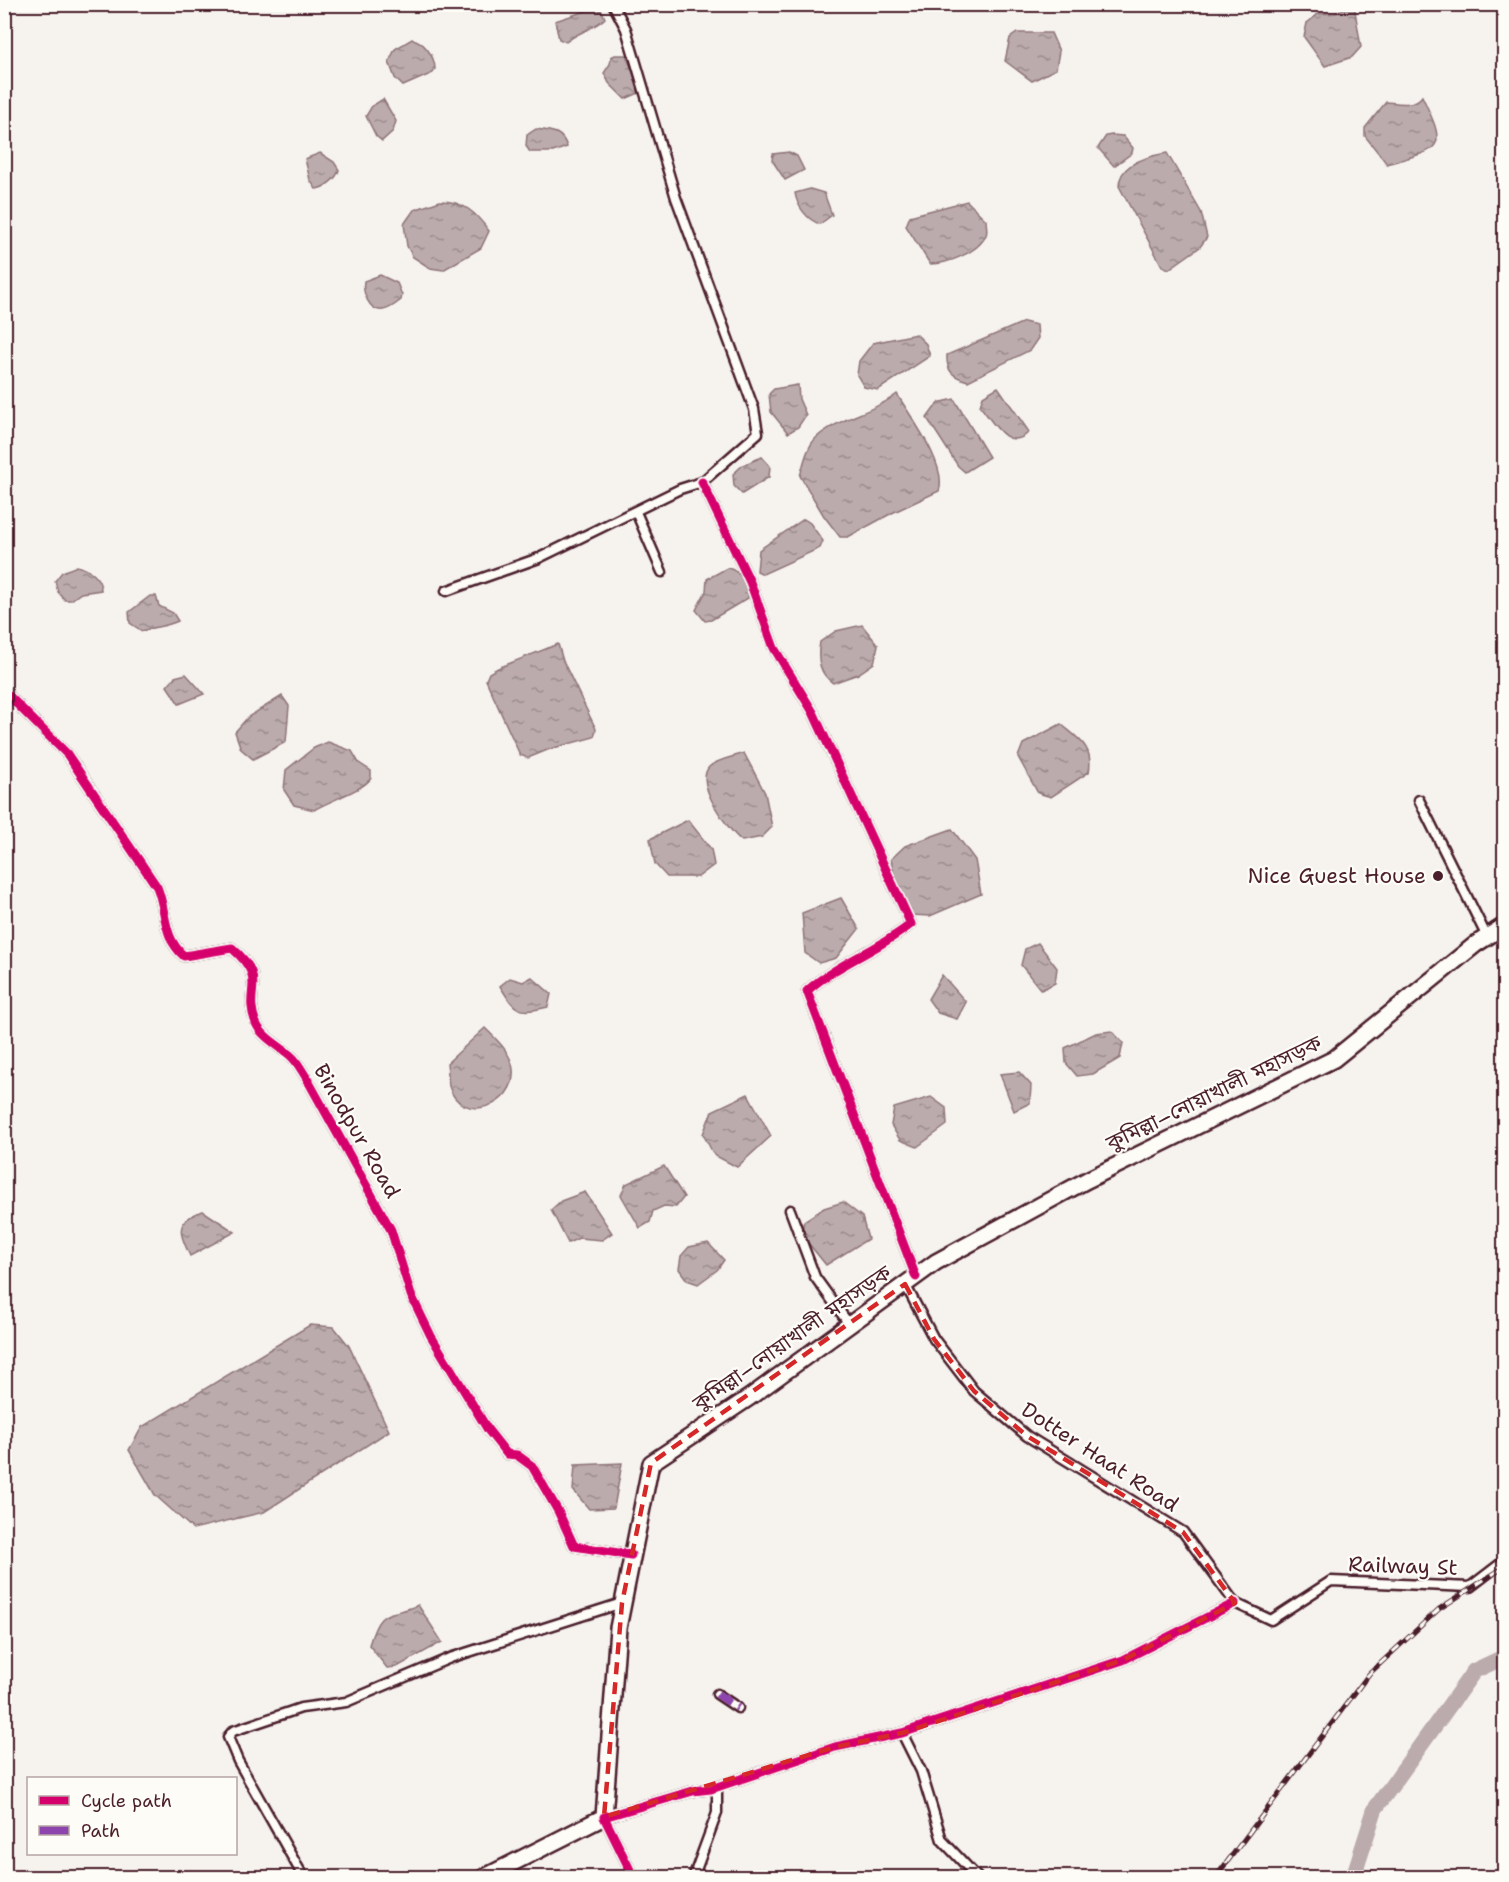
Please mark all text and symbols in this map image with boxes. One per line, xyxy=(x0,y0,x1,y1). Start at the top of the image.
place label: Nice Guest House xyxy=(1248,862,1426,890)
marker: Nice Guest House xyxy=(1431,869,1445,883)
street label: কুমিল্লা–নোয়াখালী মহাসড়ক xyxy=(1101,1028,1327,1158)
street label: Binodpur Road xyxy=(307,1059,407,1203)
street label: কুমিল্লা–নোয়াখালী মহাসড়ক xyxy=(686,1258,898,1418)
street label: Dotter Haat Road xyxy=(1016,1396,1184,1518)
street label: Railway St xyxy=(1348,1550,1458,1582)
legend xyxy=(27,1777,237,1855)
text: Cycle path xyxy=(81,1789,172,1813)
text: Path xyxy=(81,1819,120,1843)

